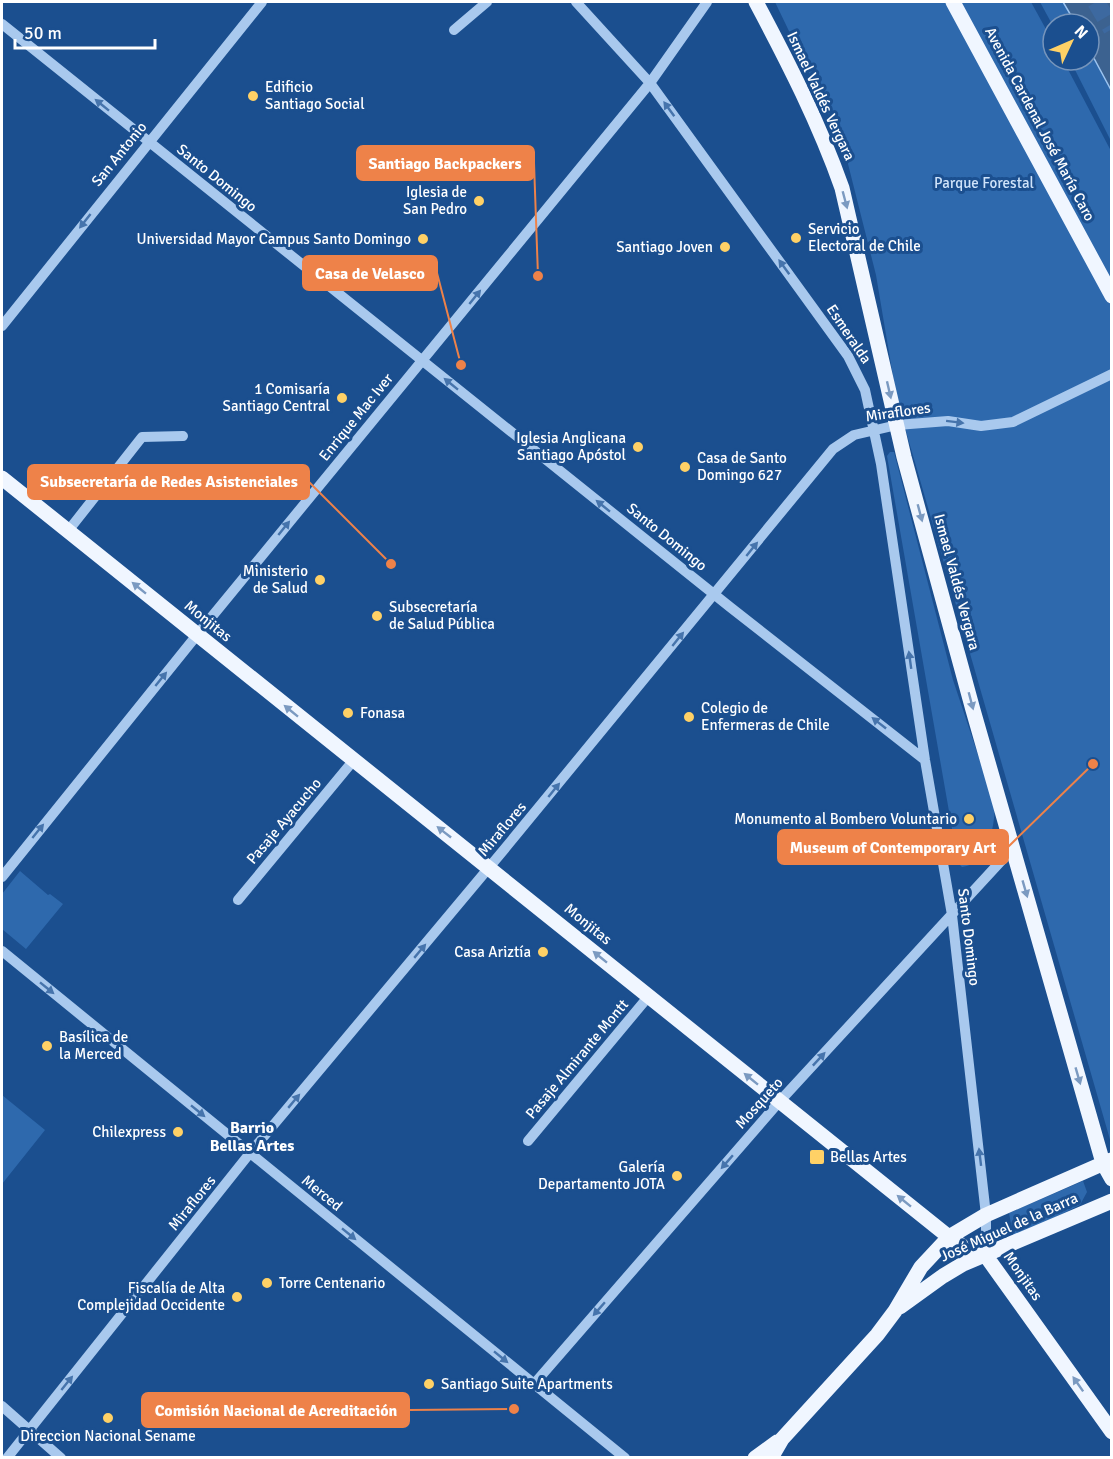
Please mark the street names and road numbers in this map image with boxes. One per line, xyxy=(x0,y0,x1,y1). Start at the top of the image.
street label: Avenida Cardenal José María Caro xyxy=(981,24,1099,224)
street label: Ismael Valdés Vergara xyxy=(783,29,859,163)
street label: San Antonio xyxy=(88,118,151,190)
street label: Santo Domingo xyxy=(173,140,261,216)
street label: Esmeralda xyxy=(823,301,875,367)
street label: Enrique Mac Iver xyxy=(315,369,397,464)
street label: Miraflores xyxy=(864,398,932,425)
street label: Santo Domingo xyxy=(623,499,711,575)
street label: Ismael Valdés Vergara xyxy=(930,512,984,652)
street label: Monjitas xyxy=(181,596,236,646)
street label: Pasaje Ayacucho xyxy=(243,774,325,868)
street label: Miraflores xyxy=(474,798,530,860)
street label: Santo Domingo xyxy=(954,887,984,987)
street label: Monjitas xyxy=(561,899,616,949)
street label: Pasaje Almirante Montt xyxy=(522,996,632,1122)
street label: Mosqueto xyxy=(731,1073,787,1132)
street label: Merced xyxy=(298,1171,346,1215)
street label: Miraflores xyxy=(164,1172,220,1234)
street label: José Miguel de la Barra xyxy=(937,1189,1081,1265)
street label: Monjitas xyxy=(1000,1248,1047,1304)

